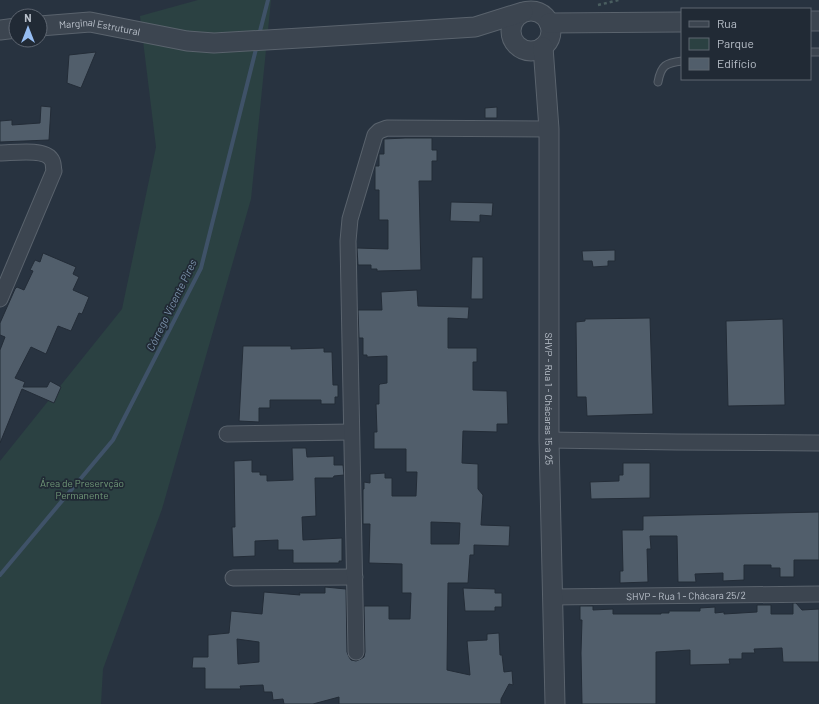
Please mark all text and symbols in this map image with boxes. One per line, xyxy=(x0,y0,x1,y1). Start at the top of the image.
north arrow xyxy=(8,8,48,48)
legend xyxy=(681,8,811,80)
text: N xyxy=(24,11,32,24)
street label: Marginal Estrutural xyxy=(58,16,141,38)
text: Rua xyxy=(717,16,737,30)
text: Parque xyxy=(717,36,754,50)
text: Edifício xyxy=(717,56,757,70)
water label: Córrego Vicente Pires xyxy=(143,257,199,353)
street label: SHVP - Rua 1 - Chácaras 15 a 25 xyxy=(543,332,556,465)
park label: Área de Preservção Permanente xyxy=(40,477,124,501)
street label: SHVP - Rua 1 - Chácara 25/2 xyxy=(626,589,746,602)

